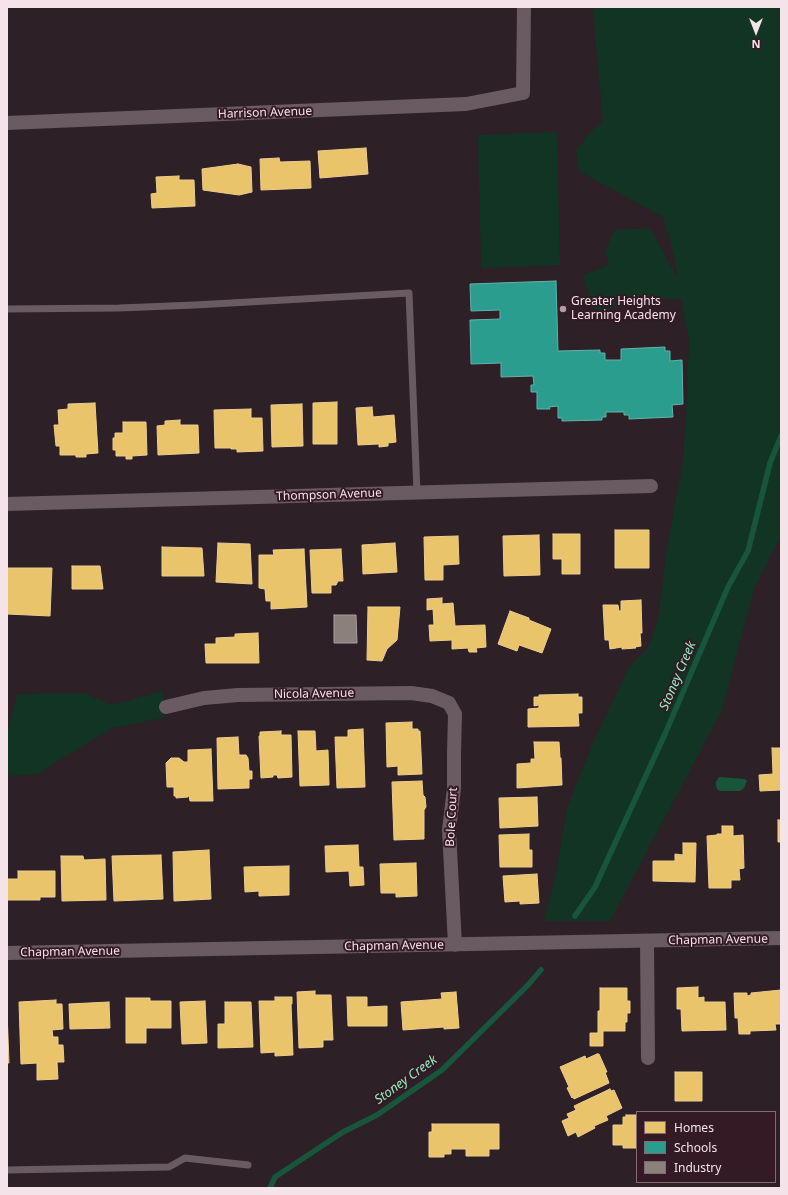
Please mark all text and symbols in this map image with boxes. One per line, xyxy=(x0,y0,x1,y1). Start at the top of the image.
north arrow xyxy=(736,12,776,52)
text: N xyxy=(752,37,760,52)
street label: Harrison Avenue xyxy=(218,104,312,122)
place label: Greater Heights Learning Academy xyxy=(571,295,676,323)
marker: Greater Heights Learning Academy xyxy=(558,304,568,314)
street label: Thompson Avenue xyxy=(276,486,382,504)
water label: Stoney Creek xyxy=(656,639,700,713)
street label: Nicola Avenue xyxy=(274,686,354,702)
street label: Bole Court xyxy=(443,787,461,847)
street label: Chapman Avenue xyxy=(668,932,768,948)
street label: Chapman Avenue xyxy=(344,938,444,954)
street label: Chapman Avenue xyxy=(20,944,120,960)
water label: Stoney Creek xyxy=(372,1052,440,1108)
legend xyxy=(636,1111,776,1183)
text: Homes xyxy=(674,1119,714,1136)
text: Schools xyxy=(674,1139,717,1156)
text: Industry xyxy=(674,1159,721,1176)

